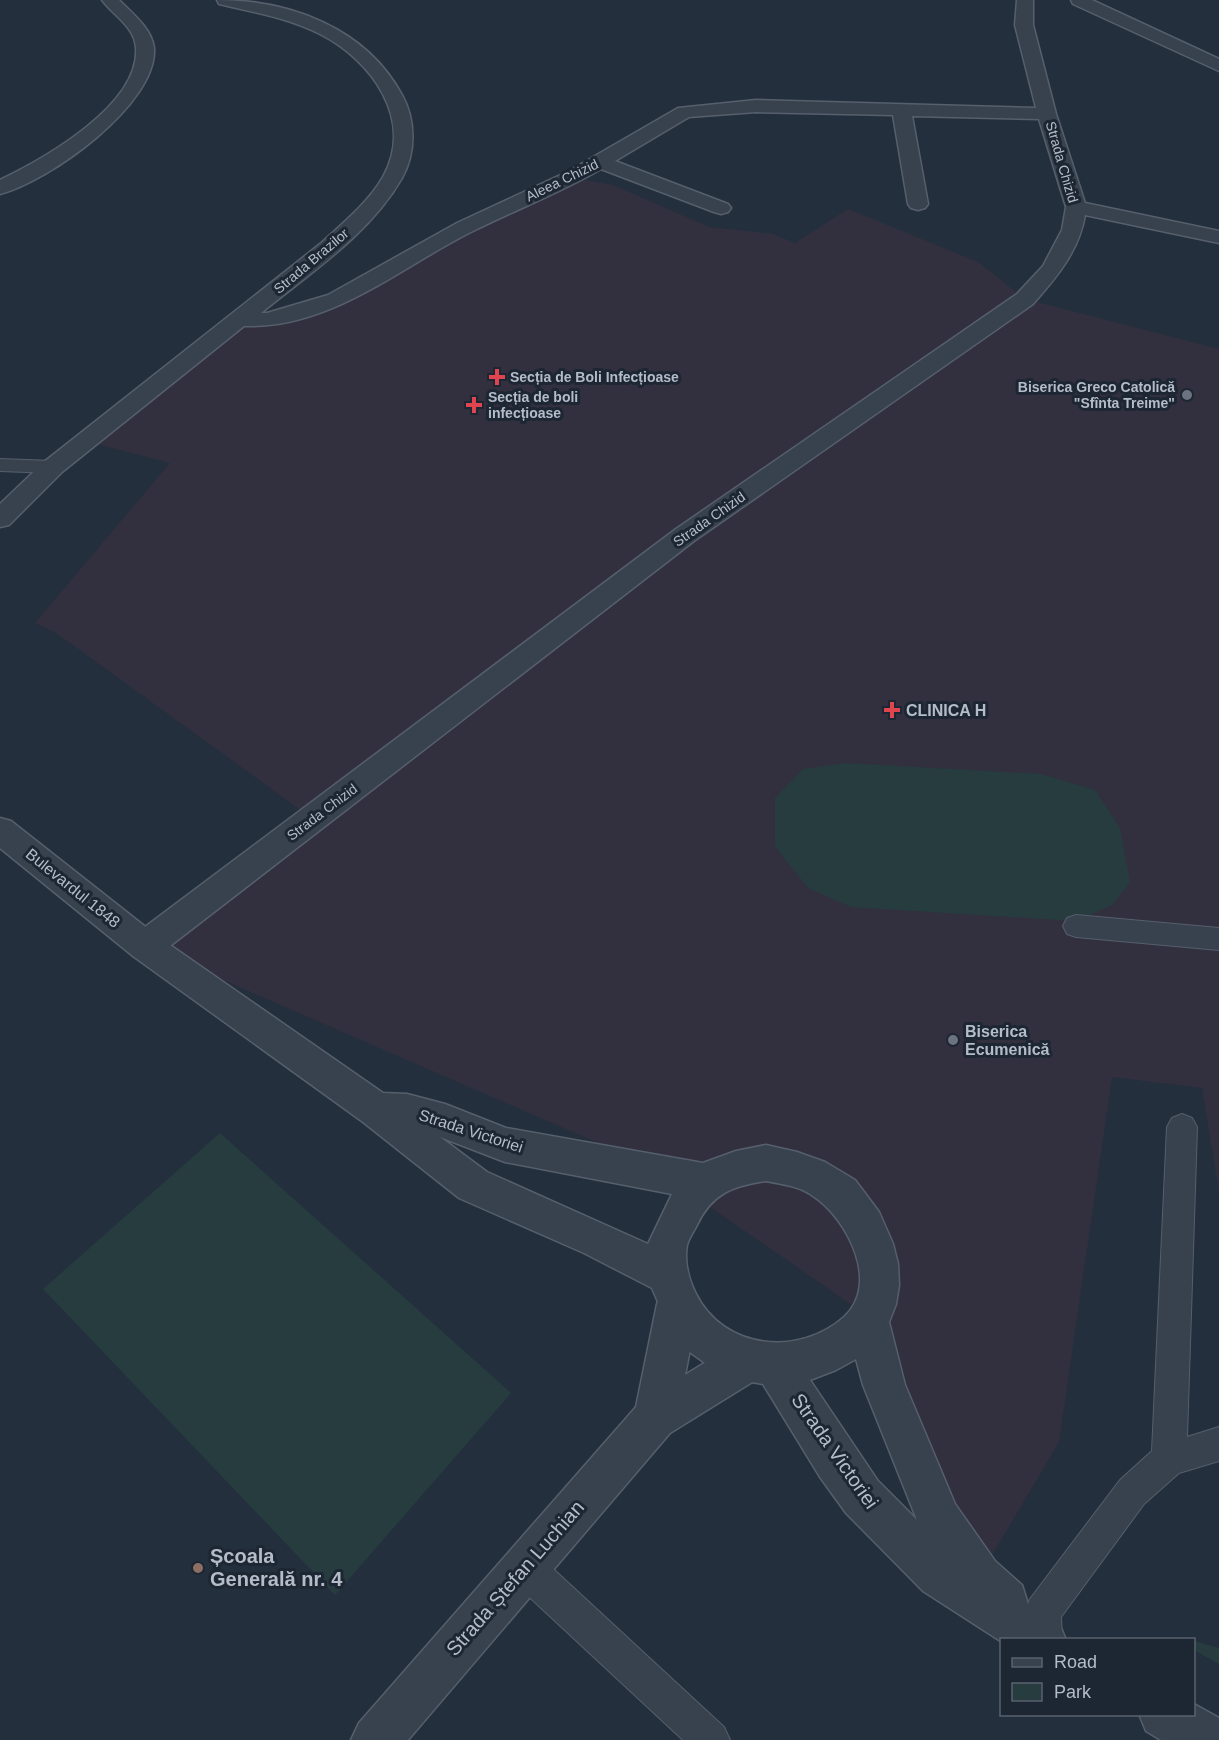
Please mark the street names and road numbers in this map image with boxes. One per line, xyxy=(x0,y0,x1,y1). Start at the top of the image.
street label: Strada Chizid xyxy=(1043,119,1081,205)
street label: Aleea Chizid xyxy=(523,156,601,204)
street label: Strada Brazilor xyxy=(270,225,352,297)
street label: Strada Chizid xyxy=(670,488,748,550)
street label: Strada Chizid xyxy=(284,780,360,844)
street label: Bulevardul 1848 xyxy=(23,845,123,931)
street label: Strada Victoriei xyxy=(417,1106,525,1156)
street label: Strada Victoriei xyxy=(787,1389,883,1513)
street label: Strada Ștefan Luchian xyxy=(442,1496,588,1660)

